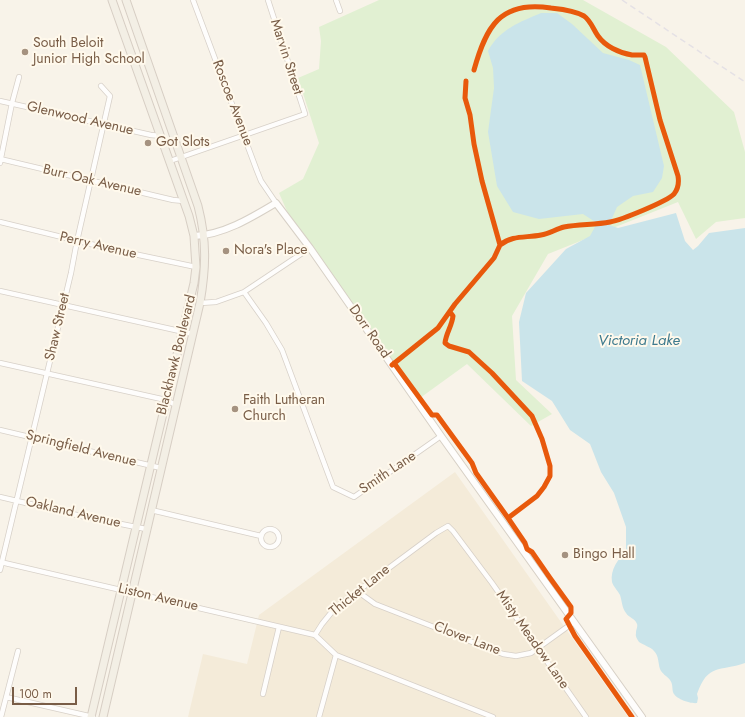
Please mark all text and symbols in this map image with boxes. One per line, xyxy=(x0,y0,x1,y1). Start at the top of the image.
street label: Marvin Street xyxy=(266,17,306,97)
place label: South Beloit Junior High School xyxy=(33,36,145,68)
marker: South Beloit Junior High School xyxy=(20,47,30,57)
street label: Roscoe Avenue xyxy=(208,58,256,148)
street label: Glenwood Avenue xyxy=(25,99,135,139)
place label: Got Slots xyxy=(156,135,210,151)
marker: Got Slots xyxy=(143,138,153,148)
street label: Burr Oak Avenue xyxy=(41,161,143,201)
street label: Perry Avenue xyxy=(58,229,138,263)
place label: Nora's Place xyxy=(234,243,308,259)
marker: Nora's Place xyxy=(221,246,231,256)
street label: Shaw Street xyxy=(42,292,74,362)
street label: Blackhawk Boulevard xyxy=(154,293,200,417)
street label: Dorr Road xyxy=(345,302,393,362)
water label: Victoria Lake xyxy=(598,332,680,350)
place label: Faith Lutheran Church xyxy=(243,393,325,426)
marker: Faith Lutheran Church xyxy=(230,404,240,414)
street label: Springfield Avenue xyxy=(24,427,138,471)
street label: Smith Lane xyxy=(356,448,420,498)
street label: Oakland Avenue xyxy=(24,494,122,532)
place label: Bingo Hall xyxy=(573,547,635,563)
marker: Bingo Hall xyxy=(560,550,570,560)
street label: Thicket Lane xyxy=(327,562,393,620)
street label: Liston Avenue xyxy=(116,581,200,615)
street label: Misty Meadow Lane xyxy=(492,588,572,692)
street label: Clover Lane xyxy=(431,619,503,659)
scale bar xyxy=(14,679,79,705)
text: 100 m xyxy=(19,685,52,703)

